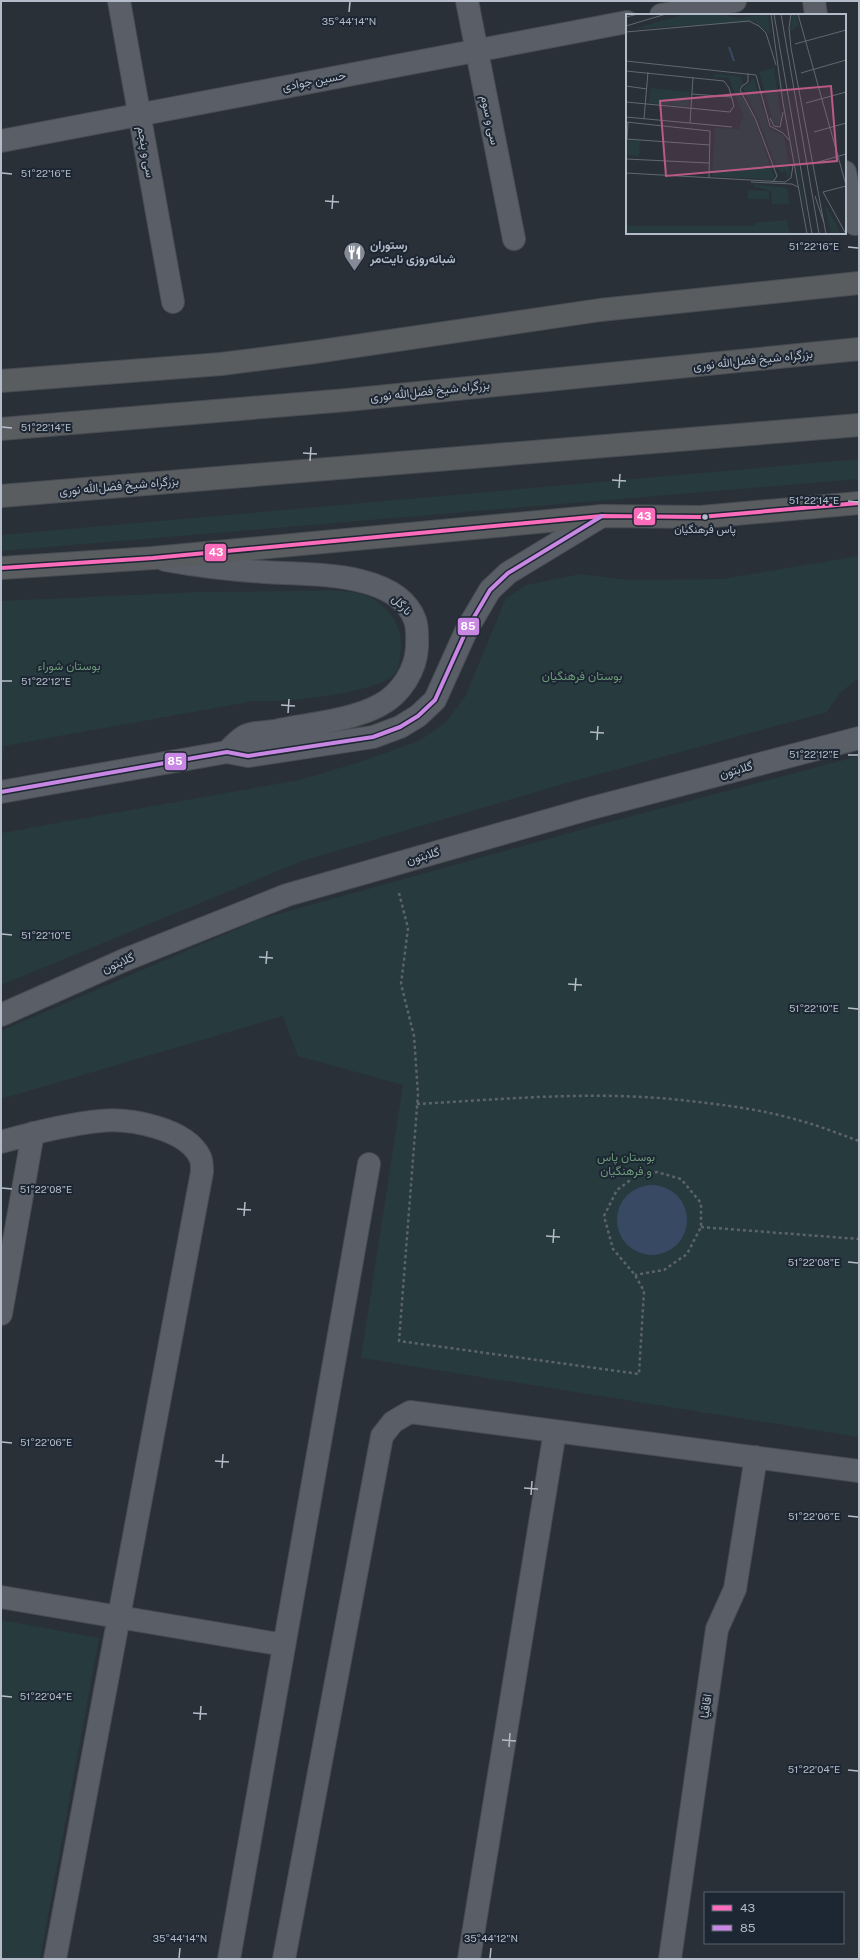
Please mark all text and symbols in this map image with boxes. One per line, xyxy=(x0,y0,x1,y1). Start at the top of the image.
inset map xyxy=(626,14,846,234)
text: 35°44'14"N xyxy=(322,15,376,27)
street label: حسین جوادی xyxy=(281,68,347,95)
street label: سی و سوم xyxy=(477,94,502,146)
street label: سی و پنجم xyxy=(134,125,157,179)
text: 51°22'16"E xyxy=(21,167,71,179)
place label: رستوران شبانه‌روزی نایت‌مر xyxy=(369,238,456,267)
restaurant icon: رستوران شبانه‌روزی نایت‌مر xyxy=(341,239,367,272)
text: 51°22'16"E xyxy=(789,240,839,252)
street label: بزرگراه شیخ فضل‌الله نوری xyxy=(692,347,814,375)
street label: بزرگراه شیخ فضل‌الله نوری xyxy=(369,378,491,406)
text: 51°22'14"E xyxy=(21,421,71,433)
street label: بزرگراه شیخ فضل‌الله نوری xyxy=(58,474,180,500)
text: 51°22'14"E xyxy=(789,494,839,506)
line badge: 43 xyxy=(633,507,656,526)
text: 43 xyxy=(637,510,651,522)
marker: پاس فرهنگیان xyxy=(700,512,710,522)
place label: پاس فرهنگیان xyxy=(674,523,736,537)
line badge: 43 xyxy=(204,543,227,562)
text: 43 xyxy=(209,546,223,558)
street label: نارگل xyxy=(388,592,415,619)
line badge: 85 xyxy=(457,617,480,636)
text: 85 xyxy=(461,620,475,632)
park label: بوستان شوراء xyxy=(38,659,100,674)
park label: بوستان فرهنگیان xyxy=(542,669,622,684)
text: 51°22'12"E xyxy=(21,675,71,687)
text: 51°22'12"E xyxy=(789,748,839,760)
line badge: 85 xyxy=(164,752,187,771)
text: 85 xyxy=(168,755,182,767)
street label: گلابتون xyxy=(718,759,754,782)
street label: گلابتون xyxy=(405,845,441,868)
text: 51°22'10"E xyxy=(21,929,71,941)
street label: گلابتون xyxy=(100,950,137,977)
text: 51°22'10"E xyxy=(789,1002,839,1014)
park label: بوستان پاس و فرهنگیان xyxy=(597,1150,655,1179)
text: 51°22'08"E xyxy=(20,1183,72,1195)
text: 51°22'08"E xyxy=(788,1256,840,1268)
text: 51°22'06"E xyxy=(20,1436,72,1448)
text: 51°22'06"E xyxy=(788,1510,840,1522)
text: 51°22'04"E xyxy=(20,1690,72,1702)
street label: اقاقیا xyxy=(697,1693,715,1719)
text: 51°22'04"E xyxy=(788,1763,840,1775)
legend xyxy=(704,1892,844,1944)
text: 43 xyxy=(740,1901,755,1915)
text: 85 xyxy=(740,1921,756,1935)
text: 35°44'14"N xyxy=(153,1932,207,1944)
text: 35°44'12"N xyxy=(464,1932,518,1944)

